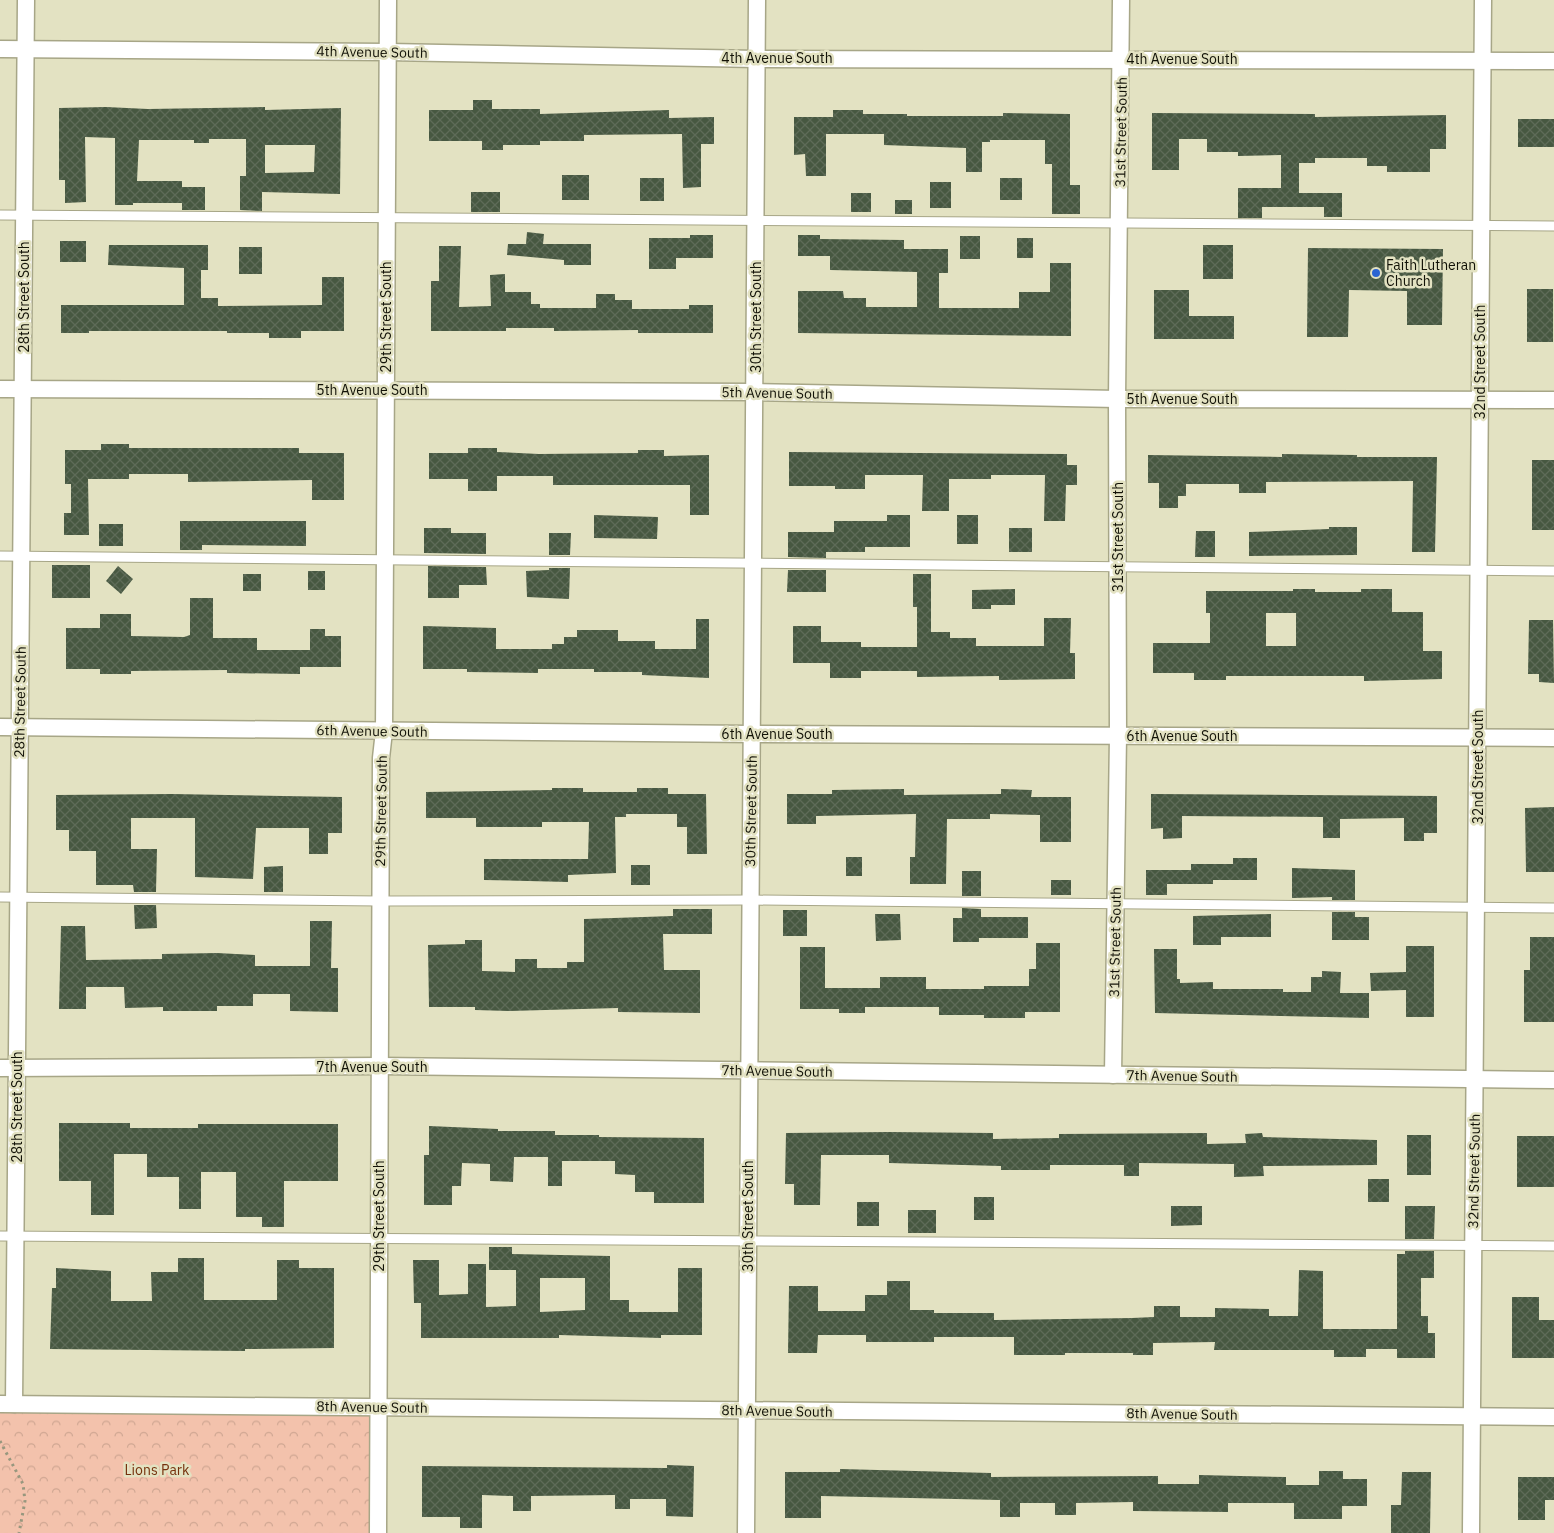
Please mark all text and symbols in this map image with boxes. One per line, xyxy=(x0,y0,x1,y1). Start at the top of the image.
street label: 4th Avenue South xyxy=(316,42,428,62)
street label: 4th Avenue South xyxy=(721,49,833,67)
street label: 4th Avenue South xyxy=(1126,50,1238,68)
street label: 31st Street South xyxy=(1111,77,1131,187)
street label: 28th Street South xyxy=(15,241,33,353)
place label: Faith Lutheran Church xyxy=(1386,256,1476,290)
street label: 29th Street South xyxy=(377,261,395,373)
street label: 30th Street South xyxy=(747,261,765,373)
marker: Faith Lutheran Church xyxy=(1370,267,1382,279)
street label: 32nd Street South xyxy=(1471,305,1489,419)
street label: 5th Avenue South xyxy=(316,381,428,399)
street label: 5th Avenue South xyxy=(721,383,833,403)
street label: 5th Avenue South xyxy=(1126,390,1238,408)
street label: 31st Street South xyxy=(1109,482,1127,592)
street label: 28th Street South xyxy=(10,646,30,758)
street label: 32nd Street South xyxy=(1469,710,1487,824)
street label: 6th Avenue South xyxy=(316,721,428,741)
street label: 6th Avenue South xyxy=(721,725,833,743)
street label: 6th Avenue South xyxy=(1126,727,1238,745)
street label: 29th Street South xyxy=(371,755,391,867)
street label: 30th Street South xyxy=(741,755,761,867)
street label: 31st Street South xyxy=(1105,887,1125,997)
street label: 28th Street South xyxy=(8,1051,26,1163)
street label: 7th Avenue South xyxy=(316,1058,428,1076)
street label: 7th Avenue South xyxy=(721,1061,833,1081)
street label: 7th Avenue South xyxy=(1126,1066,1238,1086)
street label: 32nd Street South xyxy=(1464,1114,1484,1228)
street label: 29th Street South xyxy=(370,1160,388,1272)
street label: 30th Street South xyxy=(739,1160,757,1272)
street label: 8th Avenue South xyxy=(316,1397,428,1417)
street label: 8th Avenue South xyxy=(721,1401,833,1421)
street label: 8th Avenue South xyxy=(1126,1404,1238,1424)
park label: Lions Park xyxy=(125,1461,190,1479)

